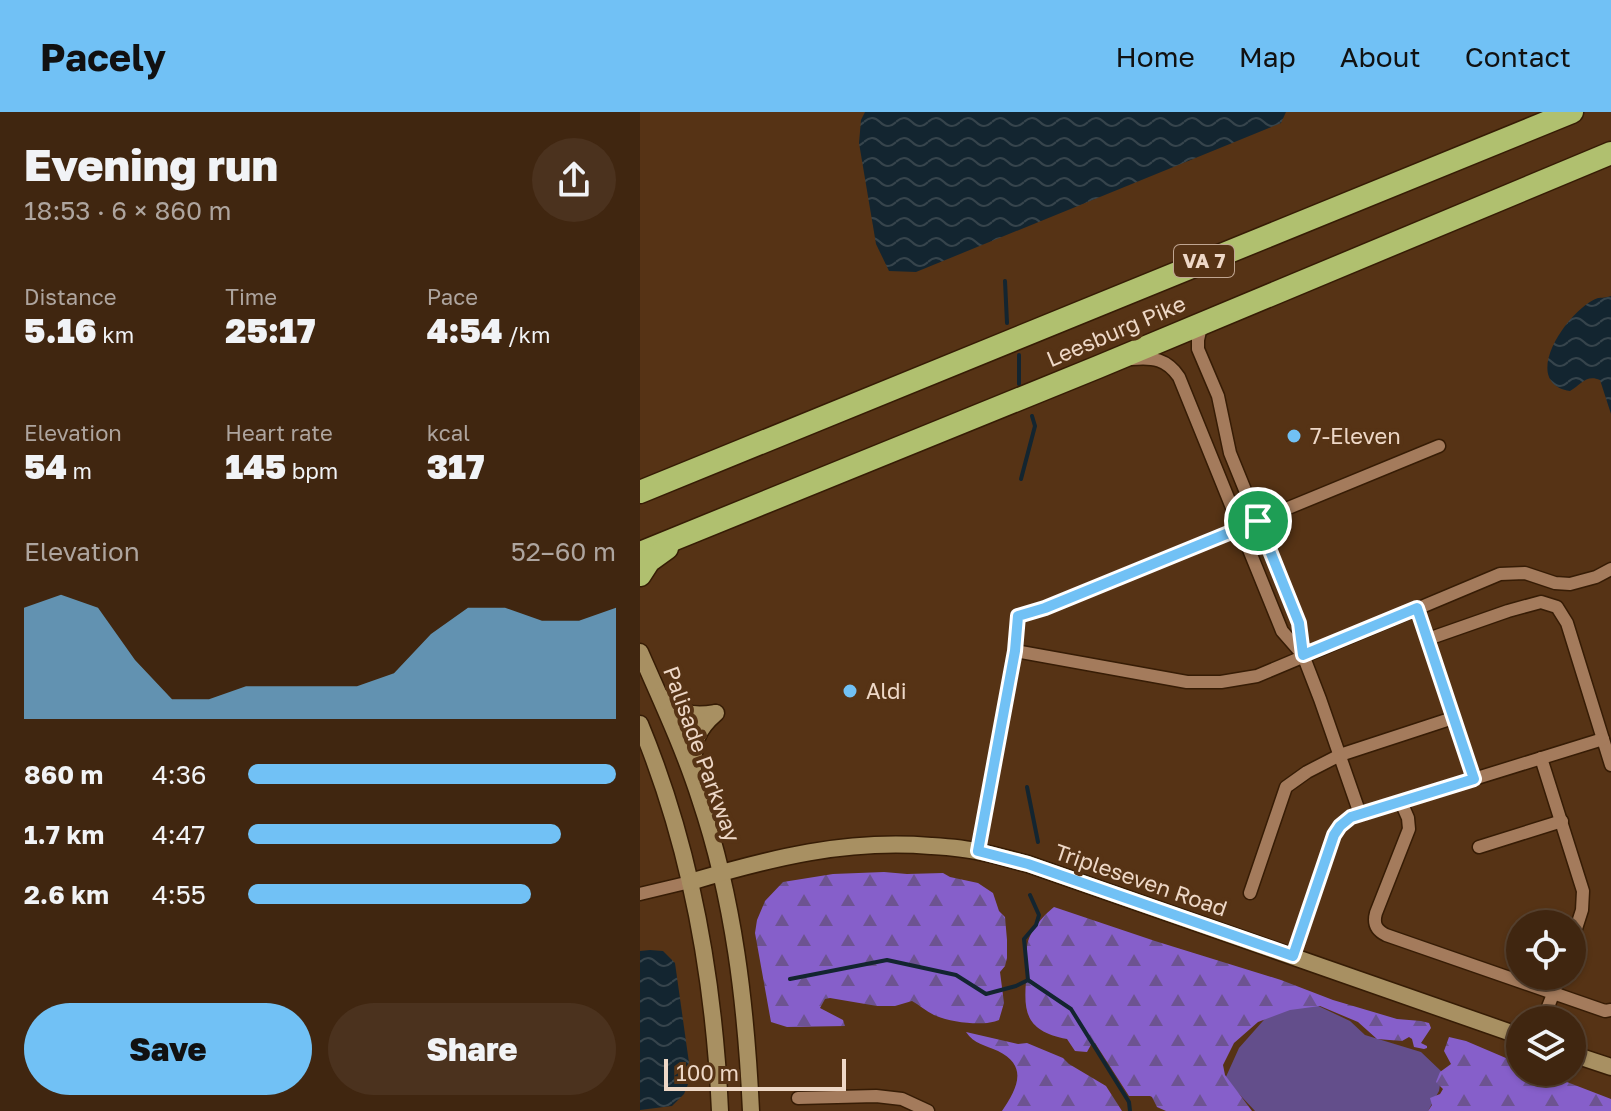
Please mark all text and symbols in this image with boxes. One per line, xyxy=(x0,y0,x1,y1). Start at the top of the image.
text: Pacely xyxy=(40,34,166,79)
text: Home xyxy=(1116,40,1195,73)
text: Map xyxy=(1239,40,1296,73)
text: About xyxy=(1340,40,1421,73)
text: Contact xyxy=(1465,40,1571,73)
text: Evening run xyxy=(24,138,278,191)
button: share xyxy=(532,138,616,222)
text: 18:53 · 6 × 860 m xyxy=(24,195,232,226)
road number: VA 7 xyxy=(1174,245,1234,277)
text: Distance xyxy=(24,283,116,310)
text: Time xyxy=(225,283,277,310)
text: Pace xyxy=(427,283,478,310)
street label: Leesburg Pike xyxy=(1042,289,1190,372)
text: 5.16 xyxy=(24,310,97,350)
text: 25:17 xyxy=(225,310,316,350)
text: 4:54 xyxy=(427,310,502,350)
text: km xyxy=(97,321,134,348)
text: /km xyxy=(502,321,550,348)
text: Elevation xyxy=(24,419,122,446)
text: Heart rate xyxy=(225,419,333,446)
text: kcal xyxy=(427,419,470,446)
place label: 7-Eleven xyxy=(1310,422,1401,449)
marker: 7-Eleven xyxy=(1285,427,1303,445)
text: 54 xyxy=(24,446,67,486)
text: 145 xyxy=(225,446,286,486)
text: 317 xyxy=(427,446,485,486)
text: m xyxy=(67,457,92,484)
text: bpm xyxy=(286,457,338,484)
pin xyxy=(1224,487,1292,555)
icon: arrive xyxy=(1236,499,1280,543)
text: Elevation xyxy=(24,536,140,567)
text: 52–60 m xyxy=(511,536,616,567)
street label: Palisade Parkway xyxy=(658,662,747,845)
place label: Aldi xyxy=(866,677,907,704)
marker: Aldi xyxy=(841,682,859,700)
text: 860 m xyxy=(24,759,103,790)
text: 4:36 xyxy=(152,759,207,790)
text: 1.7 km xyxy=(24,819,104,850)
text: 4:47 xyxy=(152,819,205,850)
street label: Tripleseven Road xyxy=(1051,837,1231,922)
text: 2.6 km xyxy=(24,879,109,910)
text: 4:55 xyxy=(152,879,206,910)
map controls xyxy=(1506,910,1586,1086)
button: locate xyxy=(1506,910,1586,990)
button: Save xyxy=(24,1003,312,1095)
button: Share xyxy=(328,1003,616,1095)
button: layers xyxy=(1506,1006,1586,1086)
scale bar xyxy=(664,1055,846,1091)
text: 100 m xyxy=(676,1059,739,1086)

